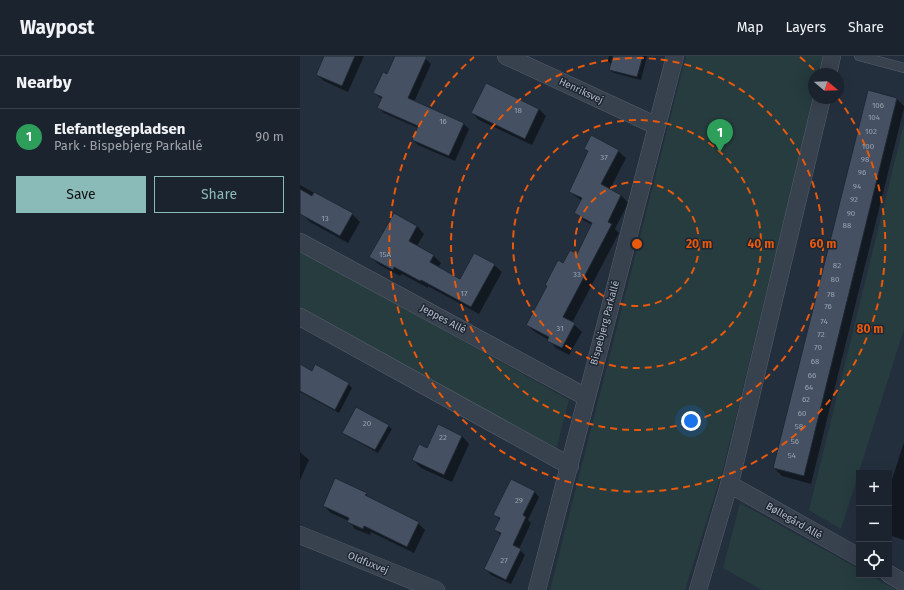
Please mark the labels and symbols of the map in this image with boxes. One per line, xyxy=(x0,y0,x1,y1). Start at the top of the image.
north arrow xyxy=(808,68,844,104)
street label: Henriksvej xyxy=(557,76,605,107)
house number: 106 xyxy=(872,101,884,110)
house number: 18 xyxy=(514,106,523,115)
house number: 104 xyxy=(868,113,881,122)
house number: 16 xyxy=(439,117,447,126)
pin: 1 xyxy=(707,119,733,152)
house number: 102 xyxy=(865,127,877,136)
house number: 100 xyxy=(862,142,875,151)
house number: 37 xyxy=(600,153,608,162)
house number: 98 xyxy=(861,155,870,164)
house number: 96 xyxy=(858,168,866,177)
house number: 94 xyxy=(853,182,862,191)
house number: 92 xyxy=(850,195,858,204)
house number: 90 xyxy=(847,209,856,218)
house number: 13 xyxy=(321,214,329,223)
house number: 88 xyxy=(843,221,852,230)
centre of rings xyxy=(630,237,644,251)
text: 20 m xyxy=(686,237,712,251)
text: 40 m xyxy=(748,237,774,251)
text: 60 m xyxy=(810,237,836,251)
house number: 15A xyxy=(379,250,391,259)
house number: 82 xyxy=(833,261,841,270)
house number: 33 xyxy=(573,270,581,279)
house number: 80 xyxy=(831,275,840,284)
street label: Bispebjerg Parkallé xyxy=(588,280,622,366)
house number: 17 xyxy=(460,289,468,298)
house number: 78 xyxy=(827,290,835,299)
street label: Jeppes Allé xyxy=(418,302,468,336)
house number: 76 xyxy=(824,302,832,311)
house number: 74 xyxy=(820,317,828,326)
text: 80 m xyxy=(857,322,883,336)
house number: 31 xyxy=(556,324,564,333)
house number: 72 xyxy=(817,330,825,339)
house number: 70 xyxy=(814,343,822,352)
house number: 68 xyxy=(811,357,820,366)
house number: 66 xyxy=(808,371,816,380)
house number: 64 xyxy=(805,383,814,392)
house number: 62 xyxy=(802,395,810,404)
house number: 60 xyxy=(798,409,807,418)
your location xyxy=(681,411,701,431)
house number: 20 xyxy=(363,419,372,428)
house number: 58 xyxy=(795,422,804,431)
house number: 22 xyxy=(439,433,447,442)
house number: 56 xyxy=(791,437,799,446)
house number: 54 xyxy=(788,451,797,460)
house number: 29 xyxy=(515,496,523,505)
street label: Bøllegård Allé xyxy=(764,499,825,542)
street label: Oldfuxvej xyxy=(346,549,390,577)
house number: 27 xyxy=(500,556,508,565)

